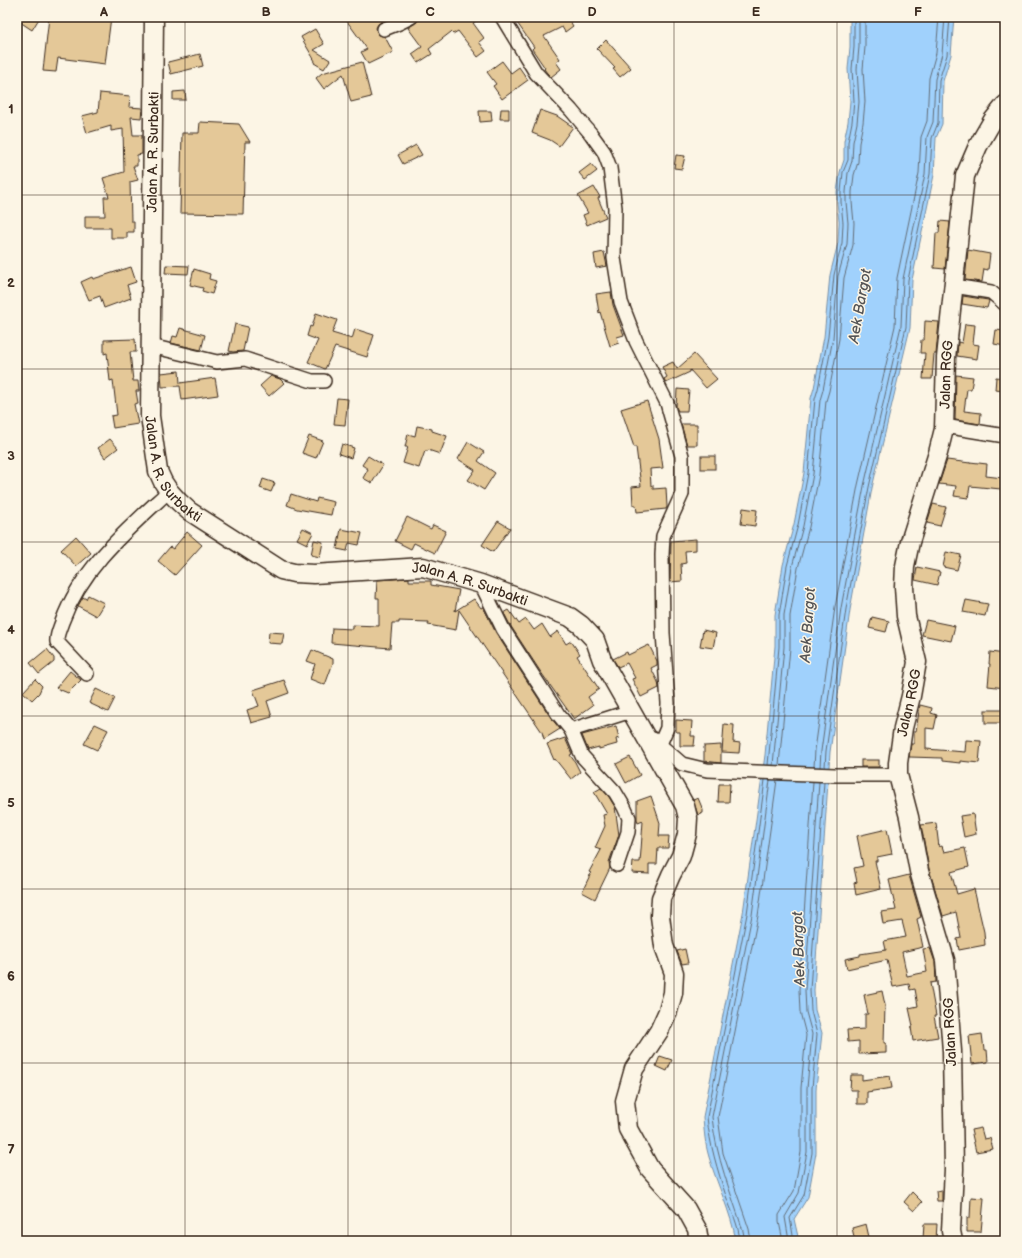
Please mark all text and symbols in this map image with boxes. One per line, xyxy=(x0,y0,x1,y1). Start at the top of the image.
text: A xyxy=(99,4,108,20)
text: B xyxy=(261,4,271,20)
text: C xyxy=(425,4,435,20)
text: D xyxy=(587,4,597,20)
text: E xyxy=(752,4,761,20)
text: F xyxy=(914,4,922,20)
street label: Jalan A. R. Surbakti xyxy=(143,91,163,213)
text: 1 xyxy=(8,101,14,117)
water label: Aek Bargot xyxy=(844,267,876,346)
text: 2 xyxy=(7,275,15,291)
street label: Jalan RGG xyxy=(936,339,956,409)
street label: Jalan A. R. Surbakti xyxy=(142,414,205,526)
text: 3 xyxy=(7,448,15,464)
street label: Jalan A. R. Surbakti xyxy=(411,558,530,609)
water label: Aek Bargot xyxy=(796,587,820,664)
text: 4 xyxy=(7,622,15,638)
street label: Jalan RGG xyxy=(893,667,924,737)
text: 5 xyxy=(7,795,15,811)
water label: Aek Bargot xyxy=(788,911,810,988)
text: 6 xyxy=(7,968,15,984)
street label: Jalan RGG xyxy=(940,997,960,1067)
text: 7 xyxy=(7,1142,15,1158)

